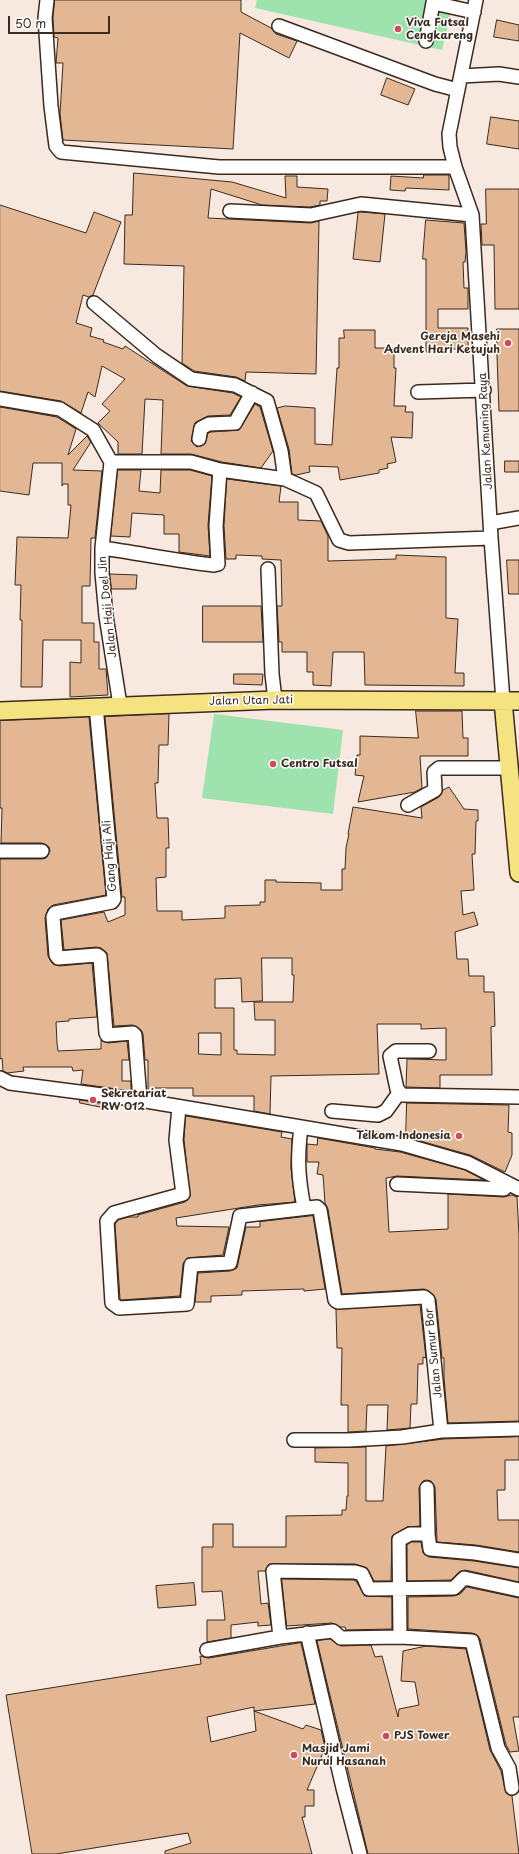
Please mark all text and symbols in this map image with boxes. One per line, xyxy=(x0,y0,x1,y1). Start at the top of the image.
scale bar xyxy=(10,8,112,34)
text: 50 m xyxy=(15,14,46,32)
place label: Viva Futsal Cengkareng xyxy=(406,16,473,42)
marker: Viva Futsal Cengkareng xyxy=(393,24,403,34)
place label: Gereja Masehi Advent Hari Ketujuh xyxy=(384,330,500,356)
marker: Gereja Masehi Advent Hari Ketujuh xyxy=(503,338,513,348)
street label: Jalan Kemuning Raya xyxy=(476,372,496,490)
street label: Jalan Haji Doel Jin xyxy=(96,555,120,659)
street label: Jalan Utan Jati xyxy=(209,694,293,708)
place label: Centro Futsal xyxy=(281,757,358,771)
marker: Centro Futsal xyxy=(268,759,278,769)
street label: Gang Haji Ali xyxy=(100,820,120,892)
place label: Sekretariat RW 012 xyxy=(101,1087,167,1113)
marker: Sekretariat RW 012 xyxy=(88,1095,98,1105)
place label: Telkom Indonesia xyxy=(356,1129,451,1143)
marker: Telkom Indonesia xyxy=(454,1131,464,1141)
street label: Jalan Sumur Bor xyxy=(423,1307,445,1399)
place label: PJS Tower xyxy=(394,1729,450,1743)
marker: PJS Tower xyxy=(381,1731,391,1741)
place label: Masjid Jami Nurul Hasanah xyxy=(302,1742,386,1768)
marker: Masjid Jami Nurul Hasanah xyxy=(289,1750,299,1760)

